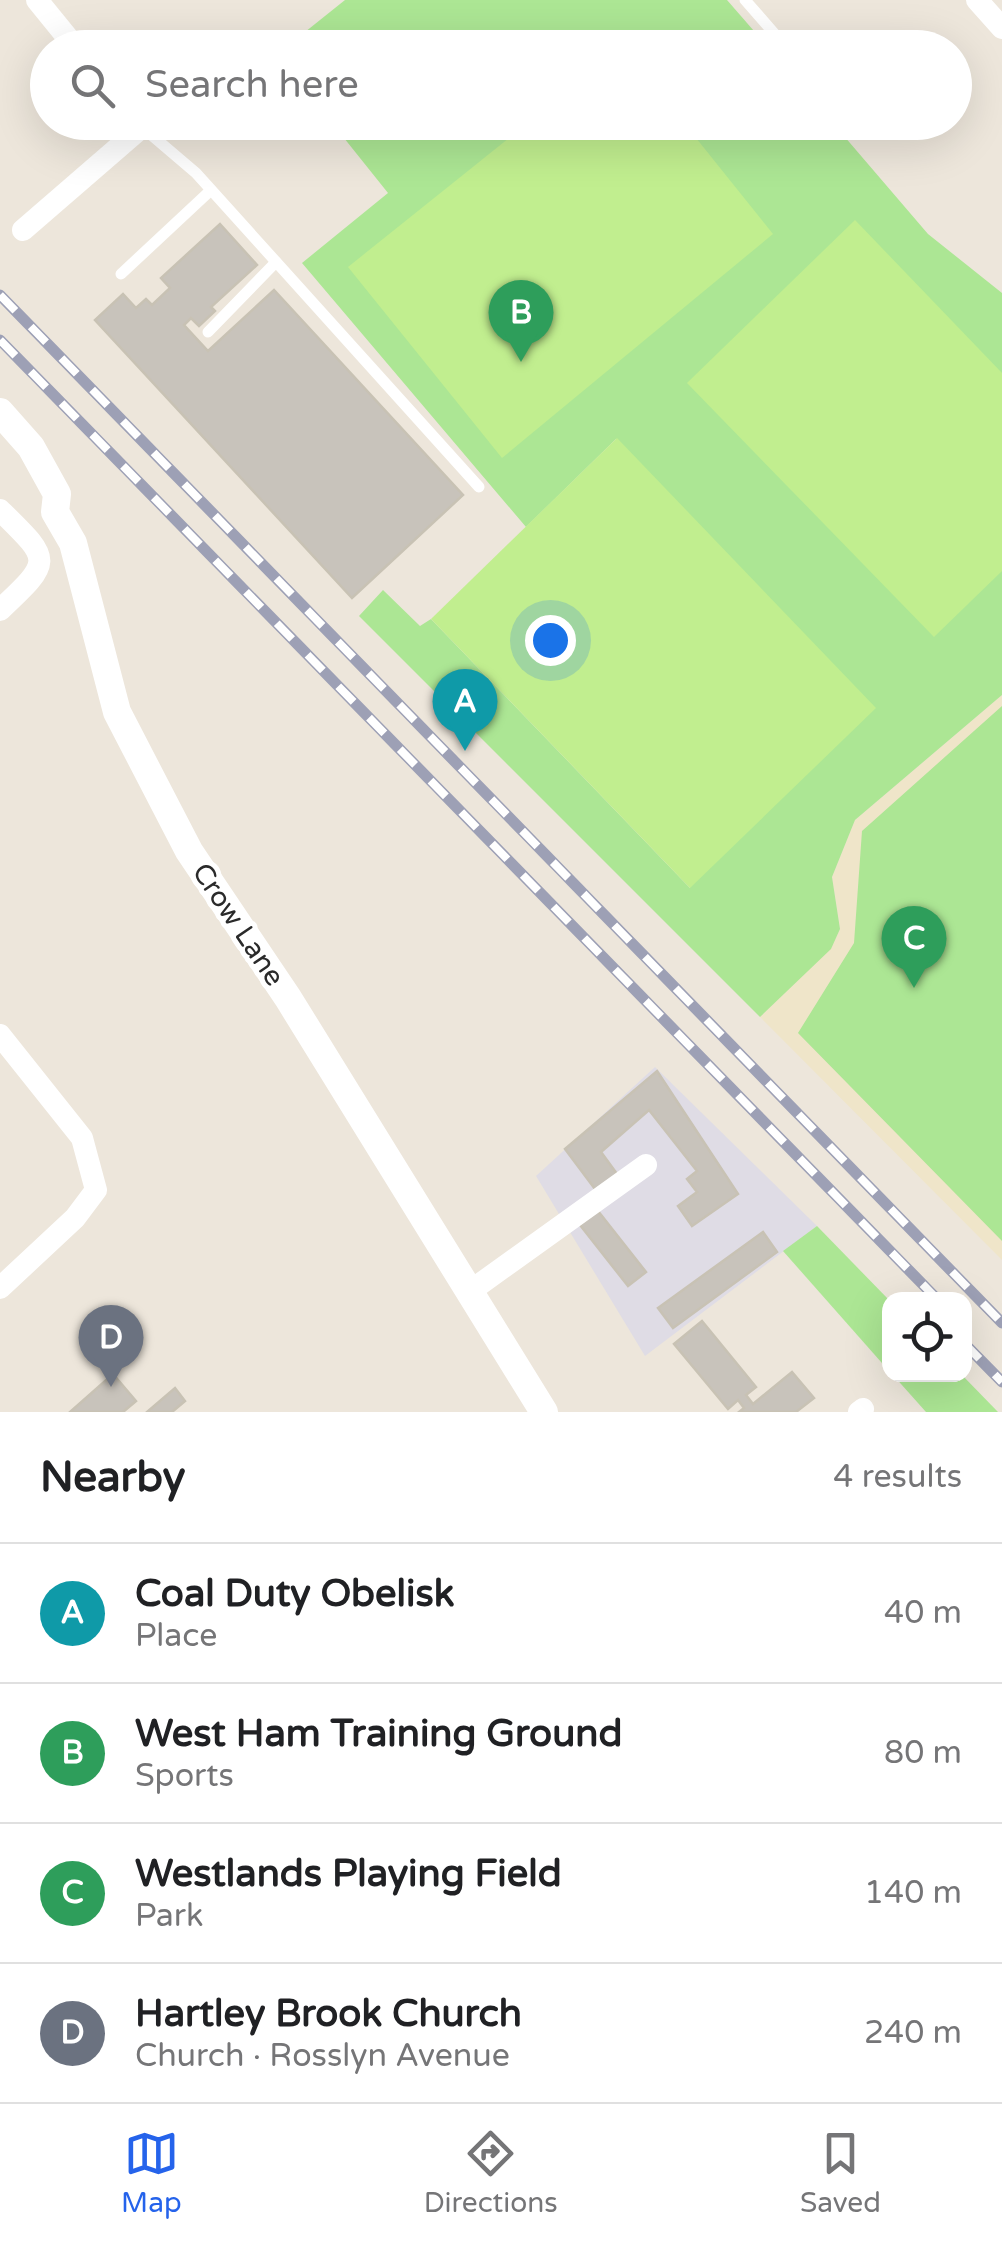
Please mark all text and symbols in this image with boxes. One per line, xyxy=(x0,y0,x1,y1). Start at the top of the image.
search box xyxy=(30,30,972,140)
icon: search xyxy=(65,58,120,113)
text: Search here xyxy=(145,62,359,108)
pin: B xyxy=(488,280,554,362)
your location xyxy=(525,615,576,666)
pin: A xyxy=(432,668,498,751)
street label: Crow Lane xyxy=(185,857,292,992)
pin: C xyxy=(882,906,946,988)
map controls xyxy=(882,1292,972,1382)
button: locate xyxy=(882,1292,972,1382)
pin: D xyxy=(78,1304,144,1387)
text: Nearby xyxy=(40,1452,185,1503)
text: 4 results xyxy=(833,1458,962,1496)
text: Coal Duty Obelisk xyxy=(135,1571,454,1617)
text: A xyxy=(61,1594,84,1632)
text: 40 m xyxy=(884,1594,962,1632)
text: Place xyxy=(135,1617,217,1655)
text: West Ham Training Ground xyxy=(135,1711,622,1757)
text: B xyxy=(61,1734,84,1772)
text: 80 m xyxy=(884,1734,962,1772)
text: Sports xyxy=(135,1757,234,1795)
text: Westlands Playing Field xyxy=(135,1851,562,1897)
text: C xyxy=(61,1874,84,1912)
text: 140 m xyxy=(864,1874,962,1912)
text: Park xyxy=(135,1897,203,1935)
text: Hartley Brook Church xyxy=(135,1991,522,2037)
text: D xyxy=(60,2014,85,2052)
text: 240 m xyxy=(864,2014,962,2052)
text: Church · Rosslyn Avenue xyxy=(135,2037,510,2075)
tab: Map xyxy=(121,2126,182,2220)
tab: Directions xyxy=(424,2126,558,2220)
tab: Saved xyxy=(800,2126,881,2220)

